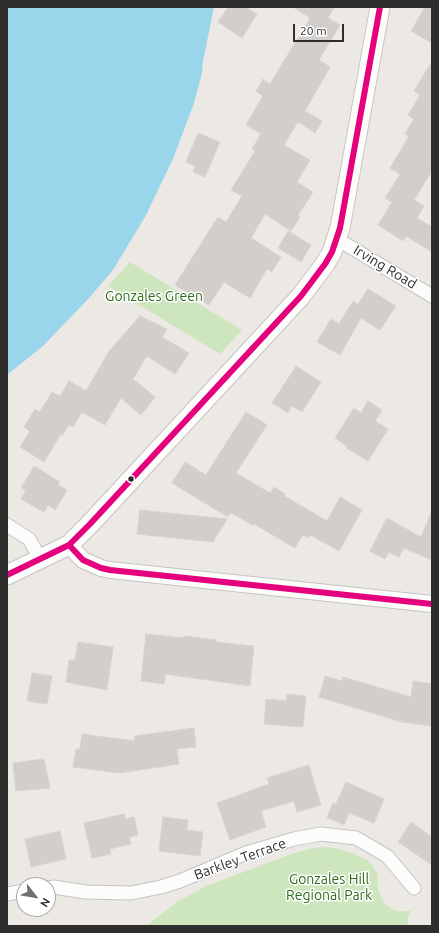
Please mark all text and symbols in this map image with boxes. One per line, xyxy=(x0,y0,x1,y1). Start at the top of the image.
scale bar xyxy=(295,16,346,42)
text: 20 m xyxy=(300,24,327,37)
street label: Irving Road xyxy=(350,242,420,292)
park label: Gonzales Green xyxy=(105,288,203,304)
unlabelled marker xyxy=(126,474,136,484)
street label: Barkley Terrace xyxy=(192,835,288,883)
park label: Gonzales Hill Regional Park xyxy=(286,871,372,904)
north arrow xyxy=(16,877,56,917)
text: N xyxy=(38,896,53,909)

